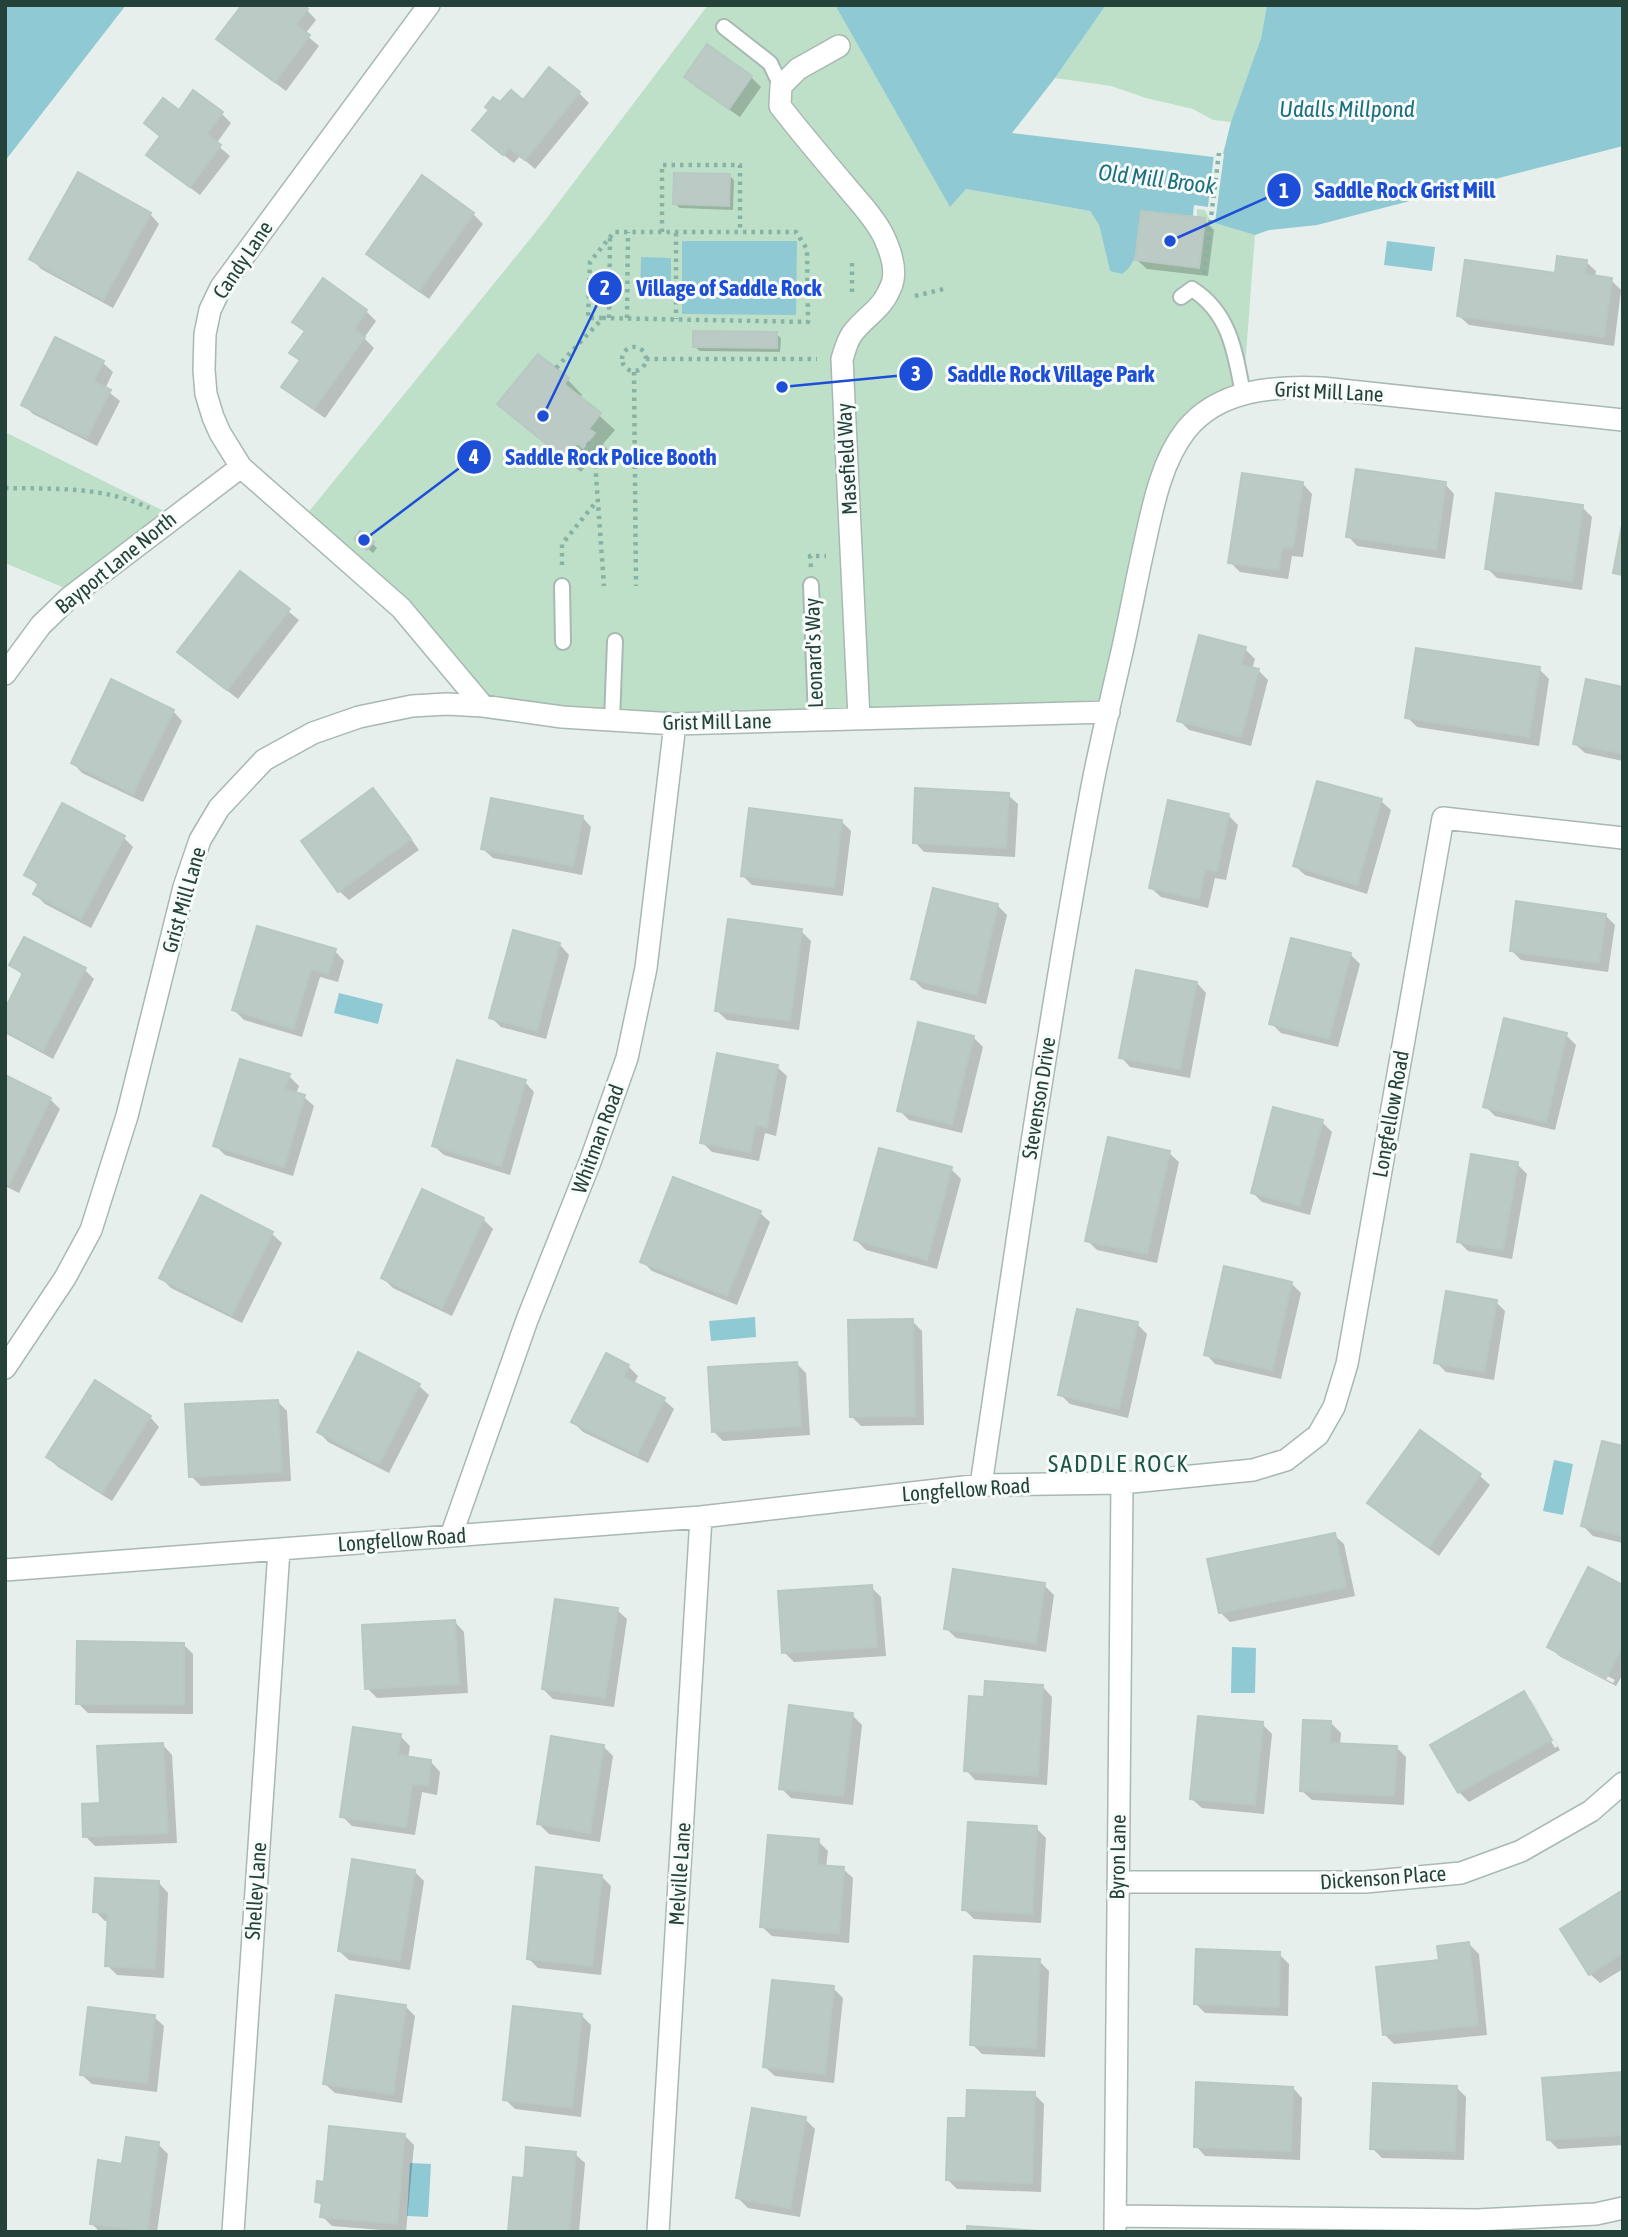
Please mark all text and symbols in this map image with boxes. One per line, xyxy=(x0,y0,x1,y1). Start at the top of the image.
water label: Udalls Millpond xyxy=(1279,96,1415,122)
water label: Old Mill Brook xyxy=(1097,159,1218,199)
callout: Saddle Rock Grist Mill xyxy=(1266,168,1510,212)
text: Saddle Rock Grist Mill xyxy=(1315,177,1496,203)
text: 1 xyxy=(1279,178,1289,202)
street label: Candy Lane xyxy=(207,216,277,303)
callout: Village of Saddle Rock xyxy=(587,266,836,310)
text: 2 xyxy=(600,275,610,299)
text: Village of Saddle Rock xyxy=(635,275,823,301)
callout: Saddle Rock Village Park xyxy=(898,352,1168,396)
text: 3 xyxy=(911,361,921,385)
text: Saddle Rock Village Park xyxy=(948,361,1155,387)
street label: Grist Mill Lane xyxy=(1274,376,1384,406)
street label: Masefield Way xyxy=(831,402,861,516)
callout: Saddle Rock Police Booth xyxy=(457,435,731,479)
text: 4 xyxy=(468,444,479,468)
text: Saddle Rock Police Booth xyxy=(505,444,717,470)
street label: Bayport Lane North xyxy=(50,506,180,618)
street label: Leonard's Way xyxy=(799,597,827,709)
street label: Grist Mill Lane xyxy=(662,708,772,734)
street label: Grist Mill Lane xyxy=(156,844,210,955)
street label: Stevenson Drive xyxy=(1017,1035,1060,1161)
street label: Longfellow Road xyxy=(1367,1048,1413,1179)
street label: Whitman Road xyxy=(566,1081,628,1196)
district label: SADDLE ROCK xyxy=(1048,1450,1190,1477)
street label: Longfellow Road xyxy=(901,1473,1031,1505)
street label: Longfellow Road xyxy=(337,1523,467,1555)
street label: Byron Lane xyxy=(1104,1814,1130,1900)
street label: Melville Lane xyxy=(663,1822,695,1926)
street label: Shelley Lane xyxy=(240,1841,270,1941)
street label: Dickenson Place xyxy=(1319,1861,1447,1893)

